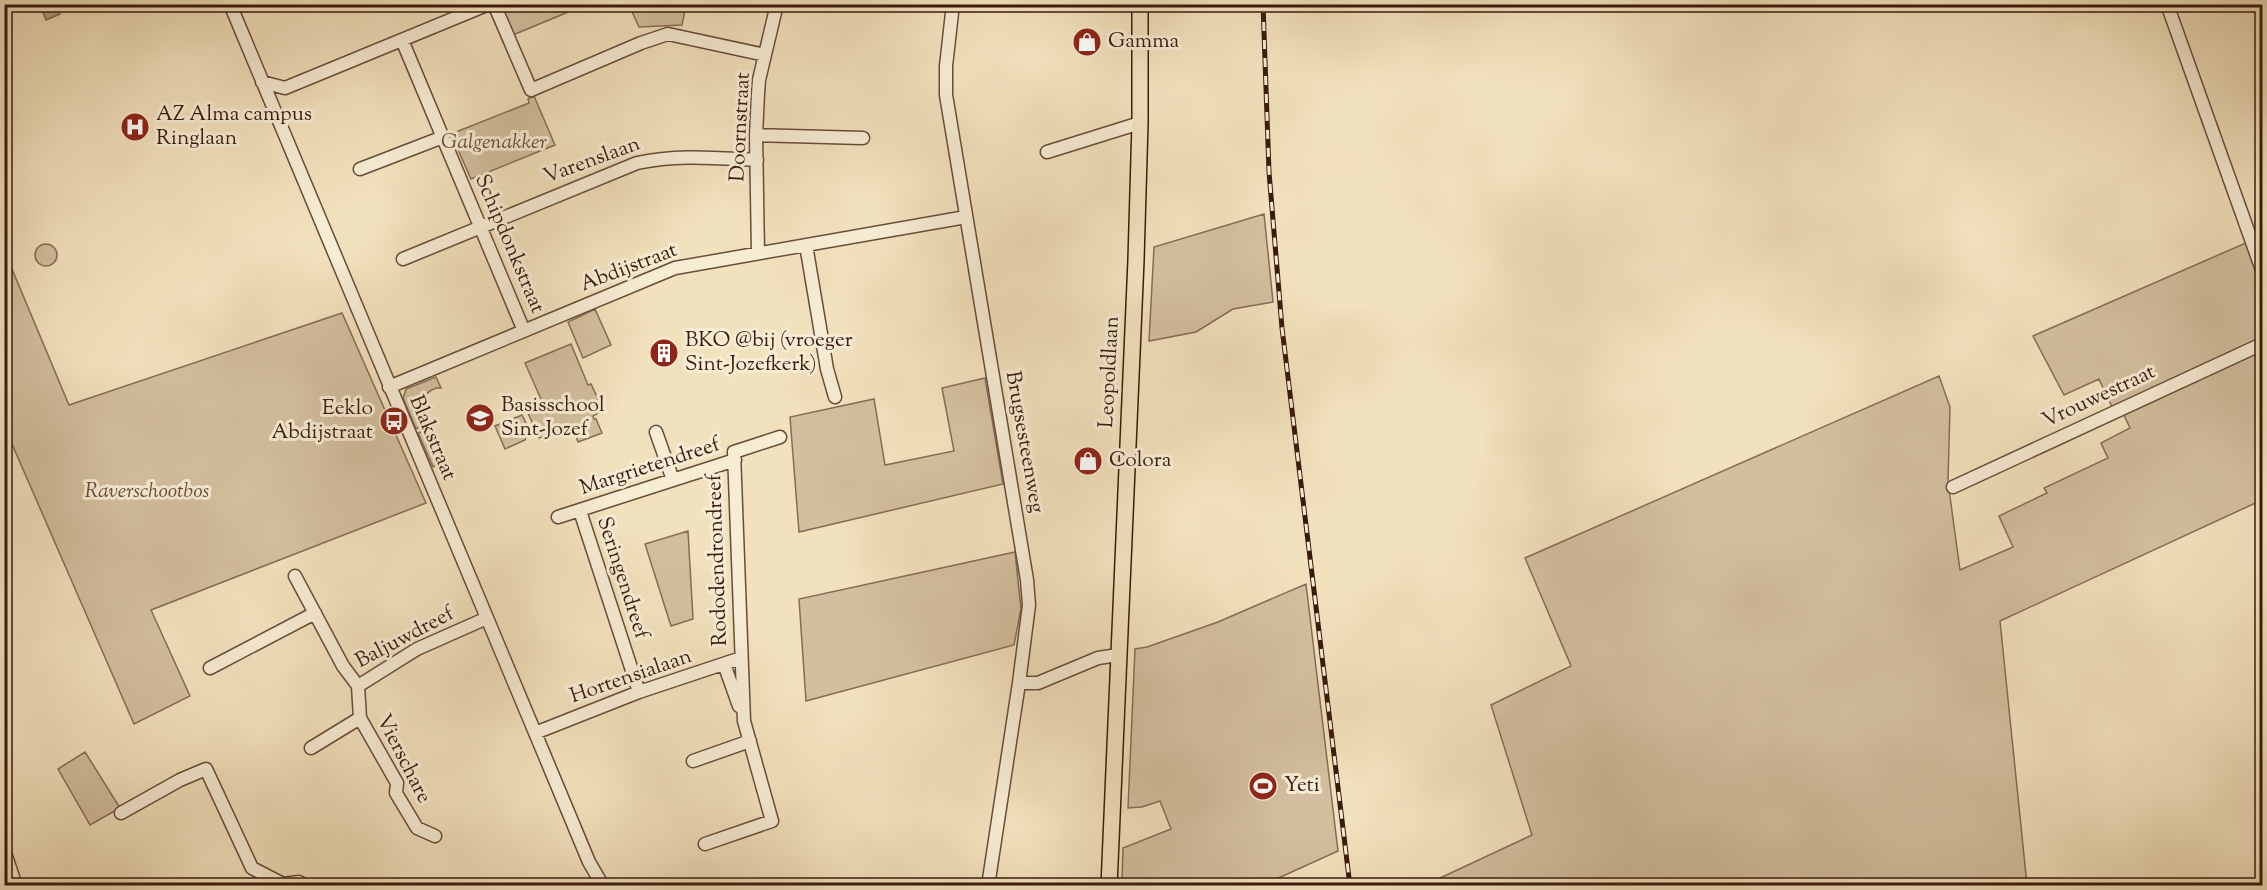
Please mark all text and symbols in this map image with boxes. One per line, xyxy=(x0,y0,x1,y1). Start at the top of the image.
shop icon: Gamma xyxy=(1071,26,1103,58)
place label: Gamma xyxy=(1108,27,1180,57)
street label: Doornstraat xyxy=(723,72,759,182)
place label: AZ Alma campus Ringlaan xyxy=(156,100,312,154)
hospital icon: AZ Alma campus Ringlaan xyxy=(119,111,151,143)
park label: Galgenakker xyxy=(441,128,547,158)
street label: Varenslaan xyxy=(539,130,645,192)
street label: Schipdonkstraat xyxy=(466,170,552,318)
street label: Abdijstraat xyxy=(576,236,682,300)
street label: Leopoldlaan xyxy=(1092,315,1128,429)
place label: BKO @bij (vroeger Sint-Jozefkerk) xyxy=(685,326,853,380)
building icon: BKO @bij (vroeger Sint-Jozefkerk) xyxy=(648,337,680,369)
street label: Vrouwestraat xyxy=(2038,358,2160,436)
street label: Brugsesteenweg xyxy=(997,369,1051,515)
street label: Blakstraat xyxy=(401,391,463,485)
place label: Basisschool Sint-Jozef xyxy=(501,391,605,445)
place label: Eeklo Abdijstraat xyxy=(271,394,373,448)
school or university icon: Basisschool Sint-Jozef xyxy=(464,402,496,434)
bus stop icon: Eeklo Abdijstraat xyxy=(378,405,410,437)
street label: Margrietendreef xyxy=(576,430,726,504)
shop icon: Colora xyxy=(1072,445,1104,477)
place label: Colora xyxy=(1109,446,1172,476)
street label: Rododendrondreef xyxy=(700,472,736,647)
park label: Raverschootbos xyxy=(85,477,209,507)
street label: Seringendreef xyxy=(588,513,656,645)
street label: Baljuwdreef xyxy=(350,599,461,677)
street label: Hortensialaan xyxy=(566,642,696,712)
street label: Vierschare xyxy=(368,709,438,809)
sports icon: Yeti xyxy=(1247,770,1279,802)
place label: Yeti xyxy=(1284,771,1320,801)

